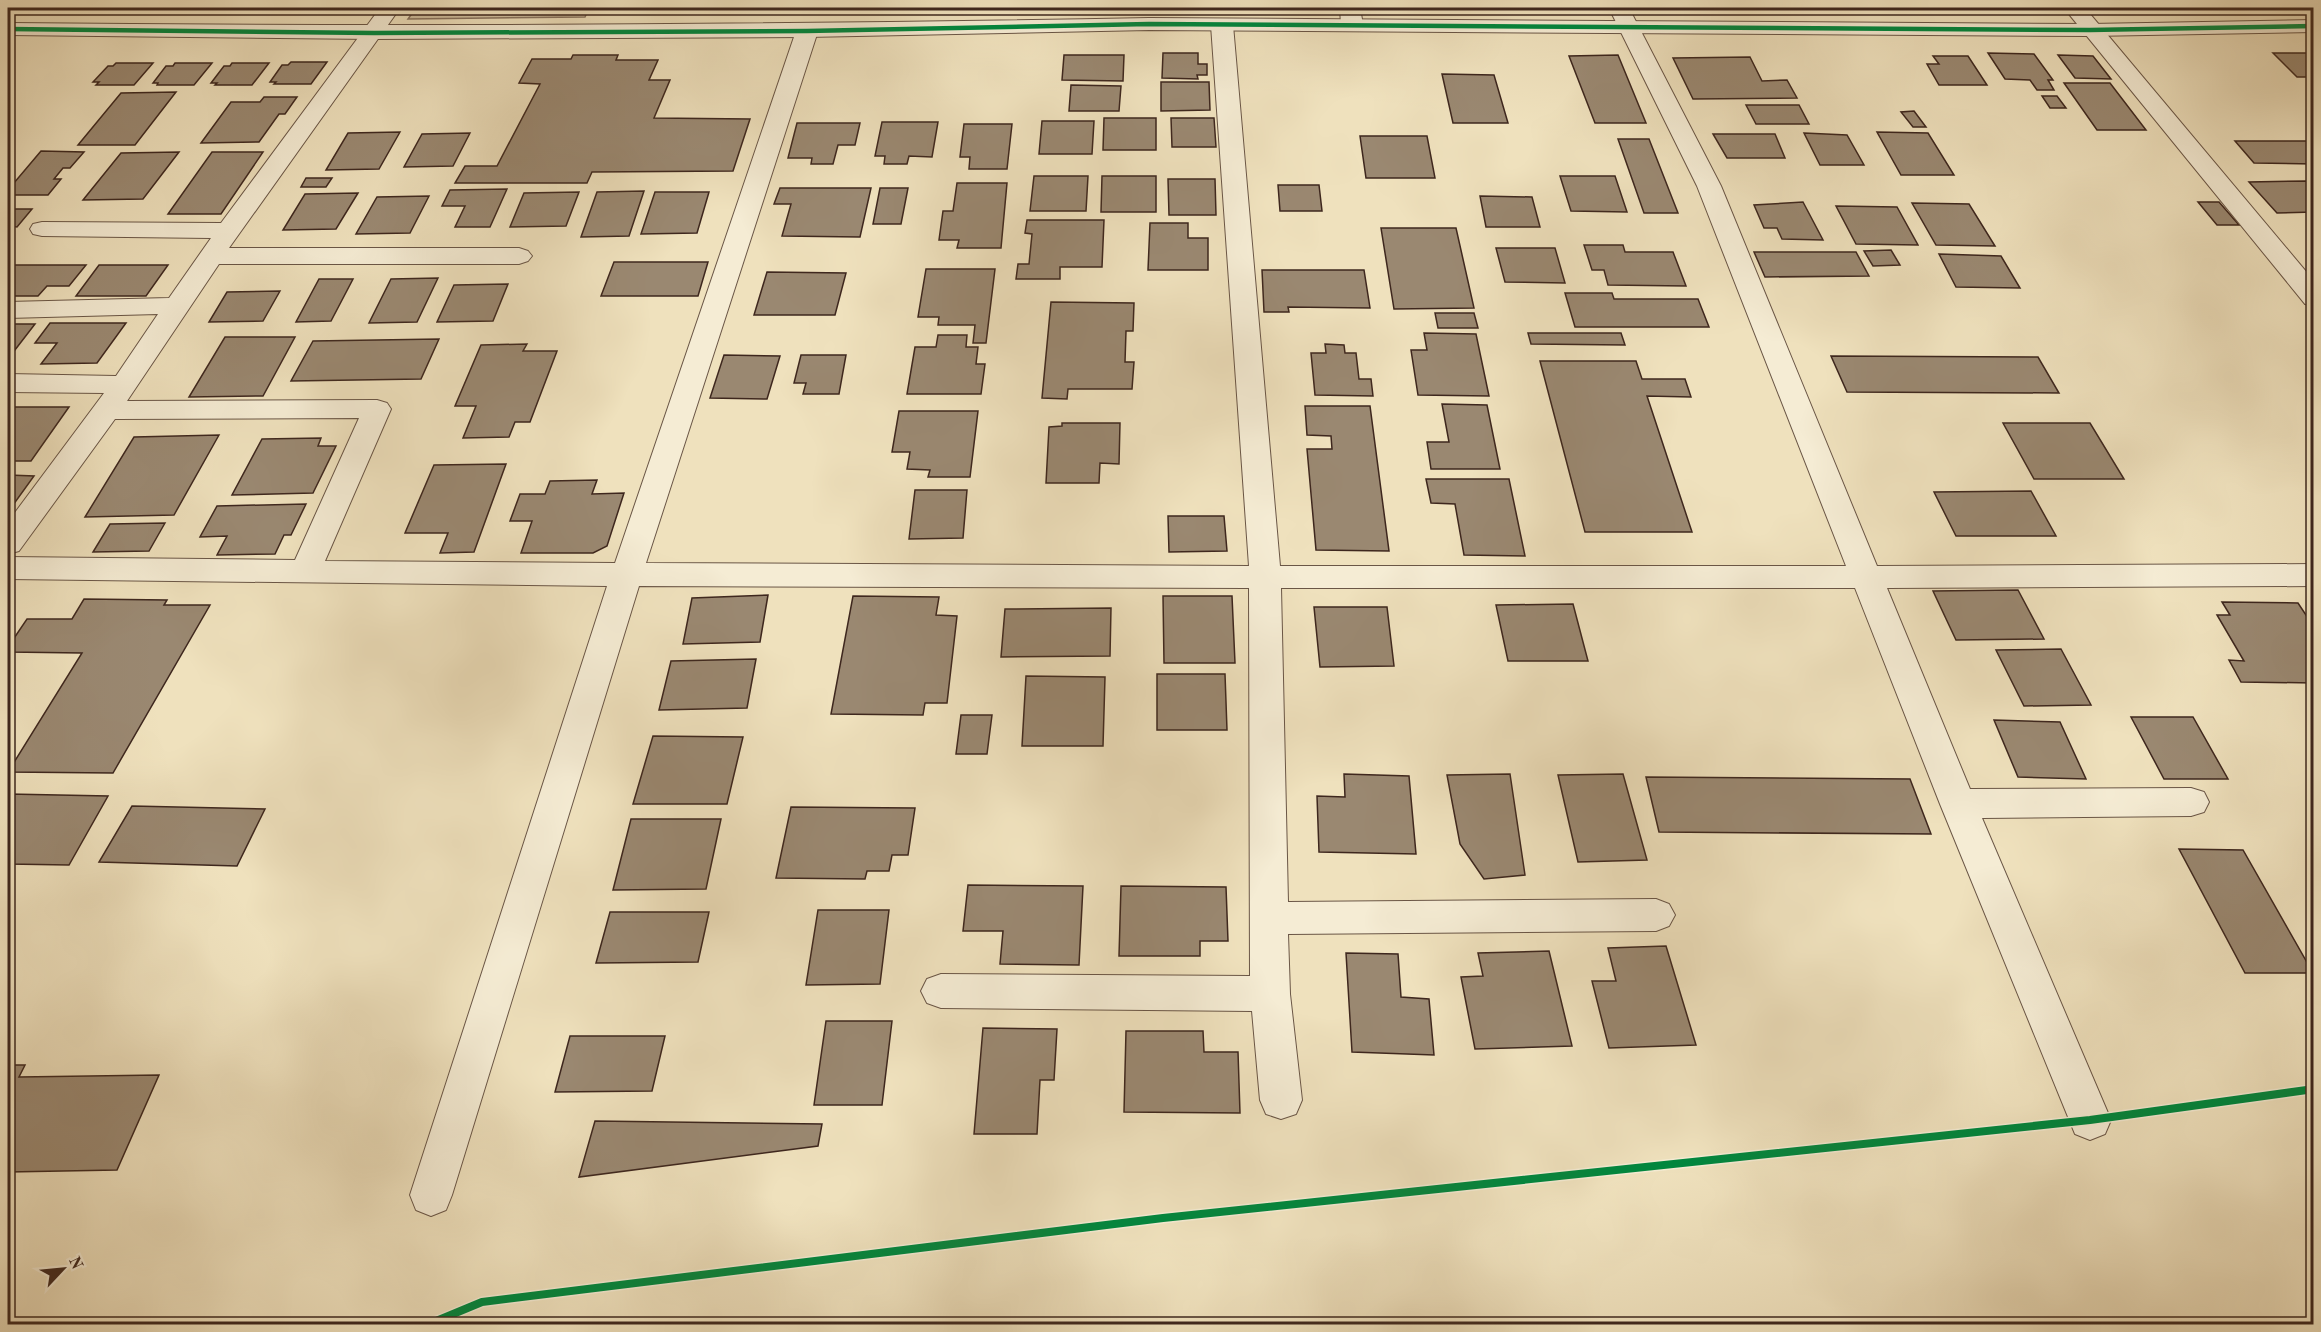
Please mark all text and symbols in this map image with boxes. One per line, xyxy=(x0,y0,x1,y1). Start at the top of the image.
north arrow xyxy=(33,1239,93,1299)
text: N xyxy=(65,1254,85,1273)

